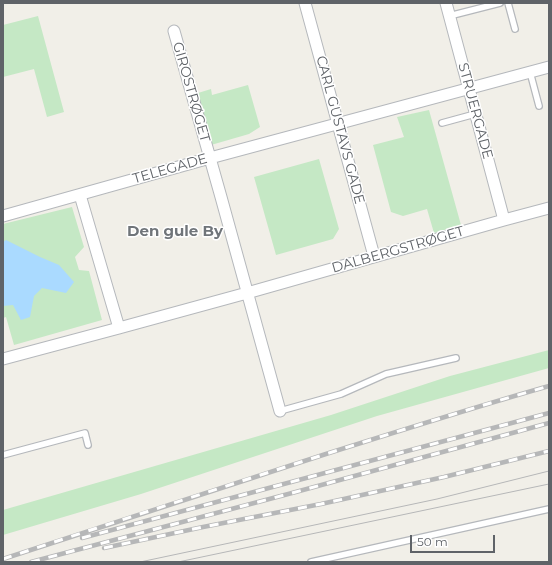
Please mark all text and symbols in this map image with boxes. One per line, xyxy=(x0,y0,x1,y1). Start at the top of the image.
street label: GIROSTRØGET xyxy=(169,40,213,144)
street label: CARL GUSTAVS GADE xyxy=(312,54,368,206)
street label: STRUERGADE xyxy=(454,61,496,161)
street label: TELEGADE xyxy=(131,150,209,188)
district label: Den gule By xyxy=(127,223,223,241)
street label: DALBERGSTRØGET xyxy=(330,223,466,277)
scale bar xyxy=(412,527,497,553)
text: 50 m xyxy=(417,534,448,549)

